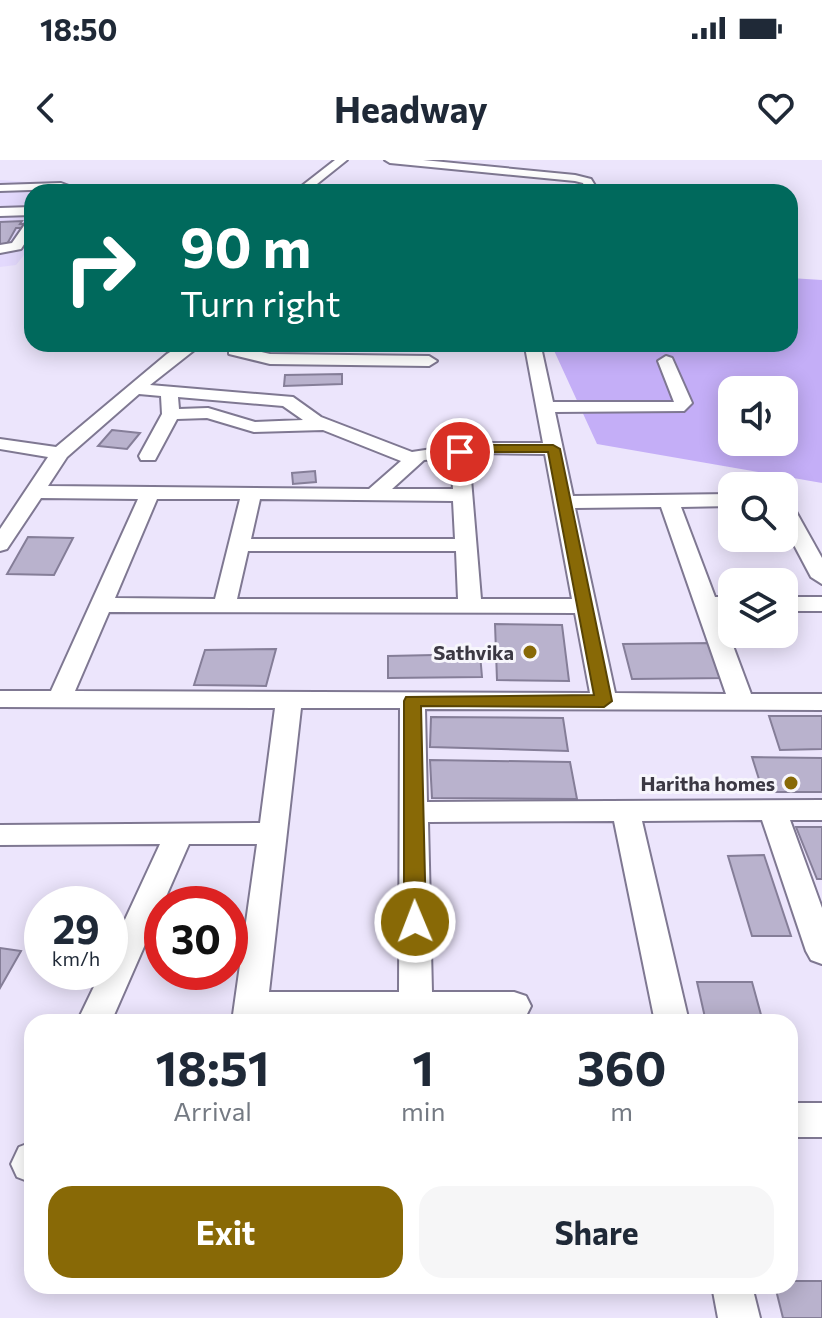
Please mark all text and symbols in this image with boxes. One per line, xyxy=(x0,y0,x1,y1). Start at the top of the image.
text: 18:50 xyxy=(40,10,118,47)
icon: back xyxy=(24,86,68,130)
text: Headway xyxy=(334,86,488,130)
icon: heart xyxy=(754,86,798,130)
text: 90 m xyxy=(180,211,311,280)
icon: right xyxy=(48,216,152,320)
text: Turn right xyxy=(180,280,341,324)
map controls xyxy=(718,376,798,648)
button: sound xyxy=(718,376,798,456)
pin xyxy=(426,418,494,486)
icon: arrive xyxy=(438,430,482,474)
button: search xyxy=(718,472,798,552)
button: layers xyxy=(718,568,798,648)
place label: Sathvika xyxy=(433,640,514,664)
marker: Sathvika xyxy=(521,643,539,661)
place label: Haritha homes xyxy=(640,771,775,795)
marker: Haritha homes xyxy=(782,774,800,792)
position arrow xyxy=(373,880,457,964)
speed limit sign: 30 xyxy=(144,886,248,990)
text: 29 xyxy=(52,903,100,952)
text: km/h xyxy=(52,946,100,970)
text: 18:51 xyxy=(156,1037,269,1096)
text: 1 xyxy=(412,1037,434,1096)
text: 360 xyxy=(577,1037,666,1096)
text: Arrival xyxy=(173,1095,252,1126)
text: min xyxy=(401,1095,445,1126)
text: m xyxy=(610,1095,633,1126)
button: Exit xyxy=(48,1186,403,1278)
button: Share xyxy=(419,1186,774,1278)

